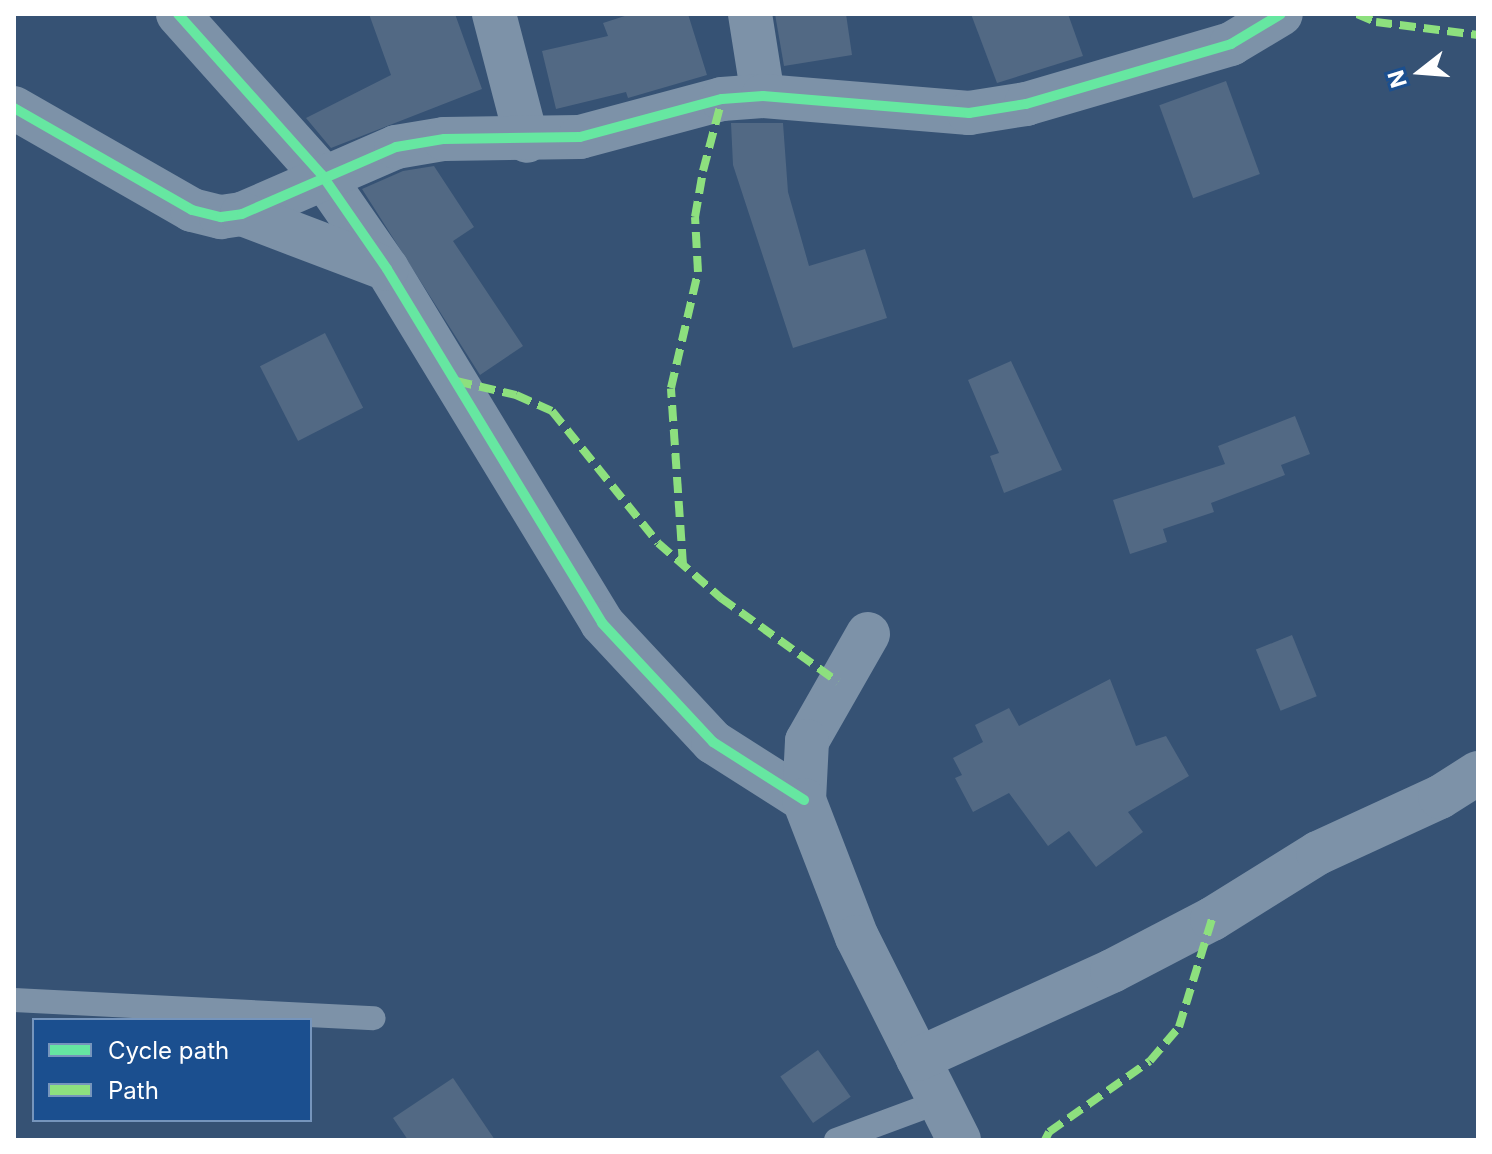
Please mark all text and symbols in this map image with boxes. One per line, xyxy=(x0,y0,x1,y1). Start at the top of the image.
north arrow xyxy=(1380,32,1460,112)
text: N xyxy=(1382,67,1412,91)
legend xyxy=(32,1018,312,1122)
text: Cycle path xyxy=(108,1036,229,1065)
text: Path xyxy=(108,1076,159,1105)

